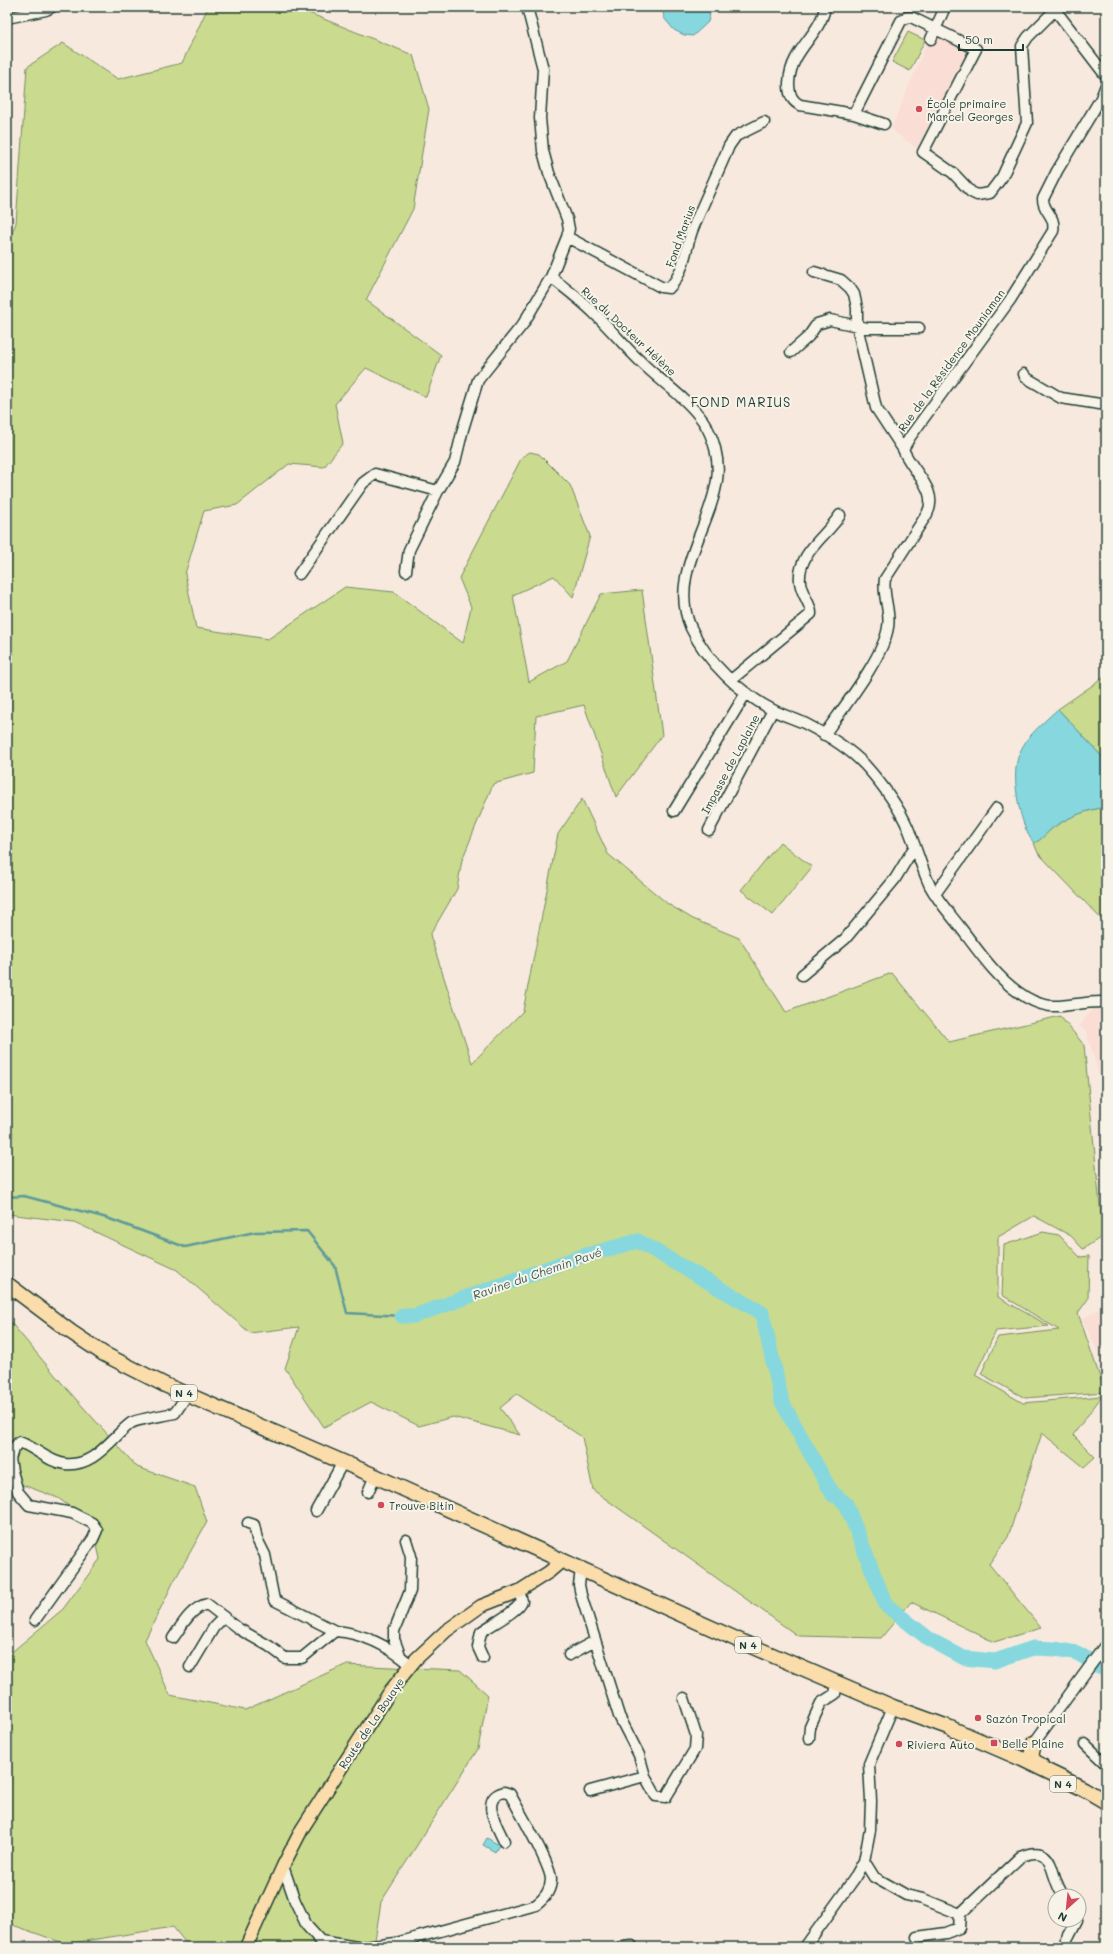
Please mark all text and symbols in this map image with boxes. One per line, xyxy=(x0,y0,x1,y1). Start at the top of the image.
scale bar xyxy=(959,26,1023,52)
text: 50 m xyxy=(965,31,993,47)
place label: École primaire Marcel Georges xyxy=(927,96,1013,124)
marker: École primaire Marcel Georges xyxy=(914,104,924,114)
street label: Fond Marius xyxy=(662,203,698,269)
street label: Rue du Docteur Hélène xyxy=(578,283,680,379)
street label: Rue de la Résidence Mouniaman xyxy=(894,286,1008,434)
district label: FOND MARIUS xyxy=(691,393,791,410)
street label: Impasse de Laplaine xyxy=(697,711,763,816)
water label: Ravine du Chemin Pavé xyxy=(470,1243,604,1303)
road number: N 4 xyxy=(171,1385,197,1401)
place label: Trouve Bitin xyxy=(389,1498,454,1513)
marker: Trouve Bitin xyxy=(376,1500,386,1510)
road number: N 4 xyxy=(735,1637,761,1653)
street label: Route de La Bouaye xyxy=(335,1674,407,1772)
place label: Sazón Tropical xyxy=(986,1711,1066,1726)
marker: Sazón Tropical xyxy=(973,1713,983,1723)
place label: Belle Plaine xyxy=(1002,1736,1064,1751)
place label: Riviera Auto xyxy=(907,1737,975,1752)
marker: Belle Plaine xyxy=(989,1738,999,1748)
marker: Riviera Auto xyxy=(894,1739,904,1749)
road number: N 4 xyxy=(1050,1776,1076,1792)
north arrow xyxy=(1047,1888,1087,1928)
text: N xyxy=(1055,1909,1069,1926)

